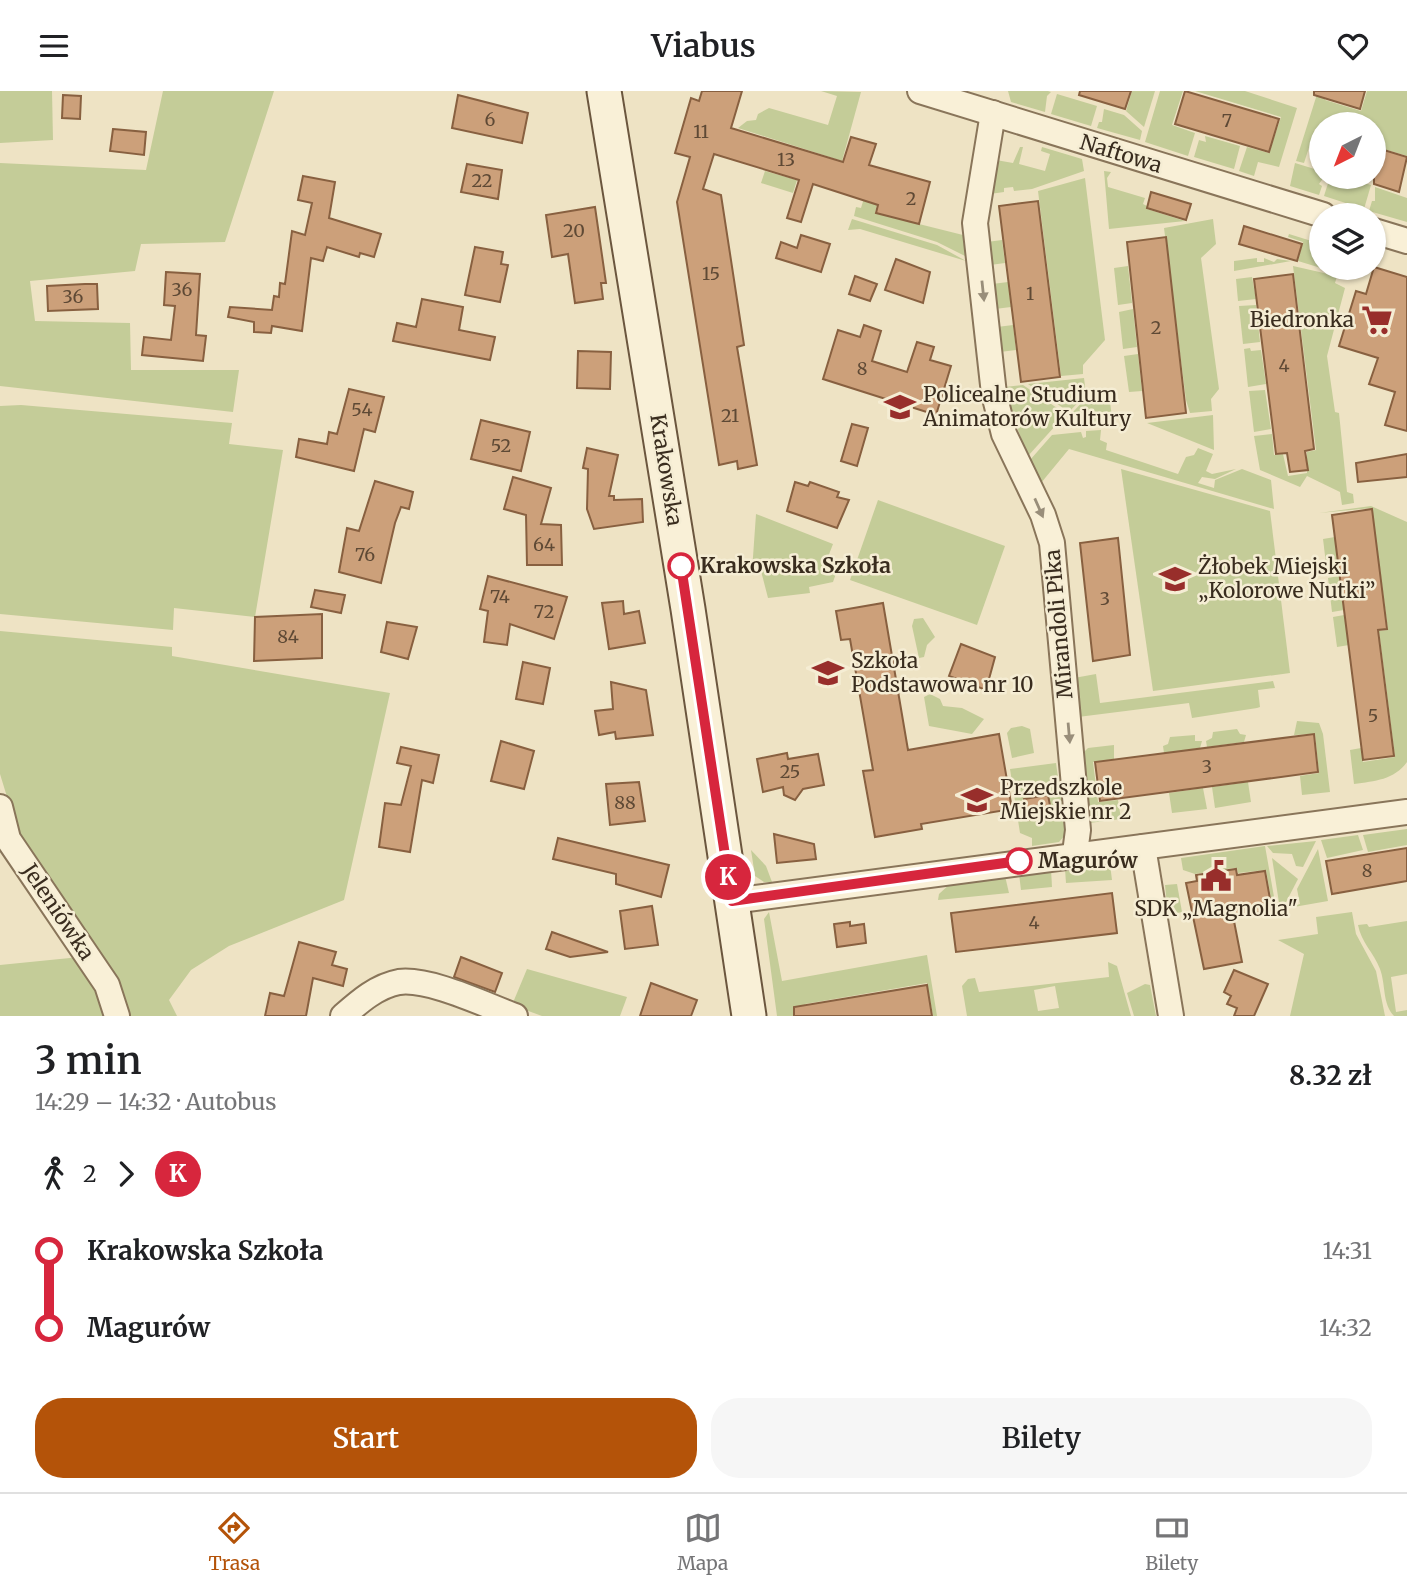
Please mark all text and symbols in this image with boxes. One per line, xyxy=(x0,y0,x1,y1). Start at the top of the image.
text: Viabus xyxy=(651,26,756,66)
icon: menu xyxy=(35,27,73,65)
icon: heart xyxy=(1334,27,1372,65)
house number: 6 xyxy=(485,108,496,131)
house number: 7 xyxy=(1222,109,1232,132)
north arrow xyxy=(1309,112,1386,189)
map controls xyxy=(1309,112,1386,280)
house number: 11 xyxy=(693,120,709,143)
street label: Naftowa xyxy=(1077,128,1165,179)
house number: 13 xyxy=(777,148,795,171)
house number: 22 xyxy=(471,169,493,192)
house number: 2 xyxy=(906,187,916,210)
button: layers xyxy=(1309,203,1386,280)
house number: 20 xyxy=(563,219,585,242)
house number: 15 xyxy=(702,262,720,285)
house number: 36 xyxy=(172,278,193,301)
one-way arrow xyxy=(978,280,989,302)
house number: 1 xyxy=(1026,282,1034,305)
house number: 36 xyxy=(63,285,84,308)
supermarket icon: Biedronka xyxy=(1360,303,1394,337)
place label: Biedronka xyxy=(1250,306,1354,333)
house number: 2 xyxy=(1151,316,1161,339)
house number: 4 xyxy=(1278,354,1290,377)
house number: 8 xyxy=(857,357,867,380)
place label: Policealne Studium Animatorów Kultury xyxy=(922,381,1132,432)
school or university icon: Policealne Studium Animatorów Kultury xyxy=(883,390,917,424)
house number: 54 xyxy=(351,398,373,421)
house number: 21 xyxy=(721,404,739,427)
street label: Krakowska xyxy=(644,412,689,528)
house number: 52 xyxy=(491,434,511,457)
one-way arrow xyxy=(1034,498,1045,519)
house number: 64 xyxy=(533,533,555,556)
house number: 76 xyxy=(355,543,375,566)
street label: Mirandoli Pika xyxy=(1039,548,1078,700)
place label: Krakowska Szkoła xyxy=(700,552,891,579)
marker: Krakowska Szkoła xyxy=(668,553,694,579)
place label: Żłobek Miejski „Kolorowe Nutki” xyxy=(1198,553,1376,604)
school or university icon: Żłobek Miejski „Kolorowe Nutki” xyxy=(1158,562,1192,596)
house number: 74 xyxy=(490,585,510,608)
house number: 3 xyxy=(1100,587,1110,610)
house number: 72 xyxy=(534,600,554,623)
house number: 84 xyxy=(277,625,299,648)
place label: Szkoła Podstawowa nr 10 xyxy=(851,647,1034,698)
school or university icon: Szkoła Podstawowa nr 10 xyxy=(811,656,845,690)
house number: 5 xyxy=(1368,704,1378,727)
one-way arrow xyxy=(1063,722,1074,744)
house number: 3 xyxy=(1202,755,1212,778)
house number: 25 xyxy=(780,760,800,783)
place label: Przedszkole Miejskie nr 2 xyxy=(1000,774,1132,825)
school or university icon: Przedszkole Miejskie nr 2 xyxy=(960,783,994,817)
house number: 88 xyxy=(614,791,636,814)
place label: Magurów xyxy=(1038,847,1138,874)
marker: Magurów xyxy=(1006,848,1032,874)
line badge: K xyxy=(705,854,751,900)
street label: Jeleniówka xyxy=(16,858,101,965)
public building icon: SDK „Magnolia" xyxy=(1199,859,1233,893)
house number: 8 xyxy=(1362,859,1372,882)
text: K xyxy=(719,861,737,892)
place label: SDK „Magnolia" xyxy=(1134,895,1298,922)
house number: 4 xyxy=(1028,911,1040,934)
text: 3 min xyxy=(35,1037,142,1084)
text: 8.32 zł xyxy=(1289,1059,1372,1092)
text: 14:29 – 14:32 · Autobus xyxy=(35,1087,277,1116)
icon: walk xyxy=(35,1155,73,1193)
icon: forward xyxy=(107,1155,145,1193)
text: K xyxy=(169,1158,187,1189)
text: 2 xyxy=(83,1159,97,1188)
text: Krakowska Szkoła xyxy=(87,1234,324,1267)
text: 14:31 xyxy=(1322,1236,1372,1265)
text: Magurów xyxy=(87,1311,210,1344)
text: 14:32 xyxy=(1319,1313,1372,1342)
button: Start xyxy=(35,1398,697,1478)
button: Bilety xyxy=(711,1398,1372,1478)
tab: Trasa xyxy=(209,1509,260,1575)
tab: Mapa xyxy=(677,1509,728,1575)
tab: Bilety xyxy=(1145,1509,1198,1575)

